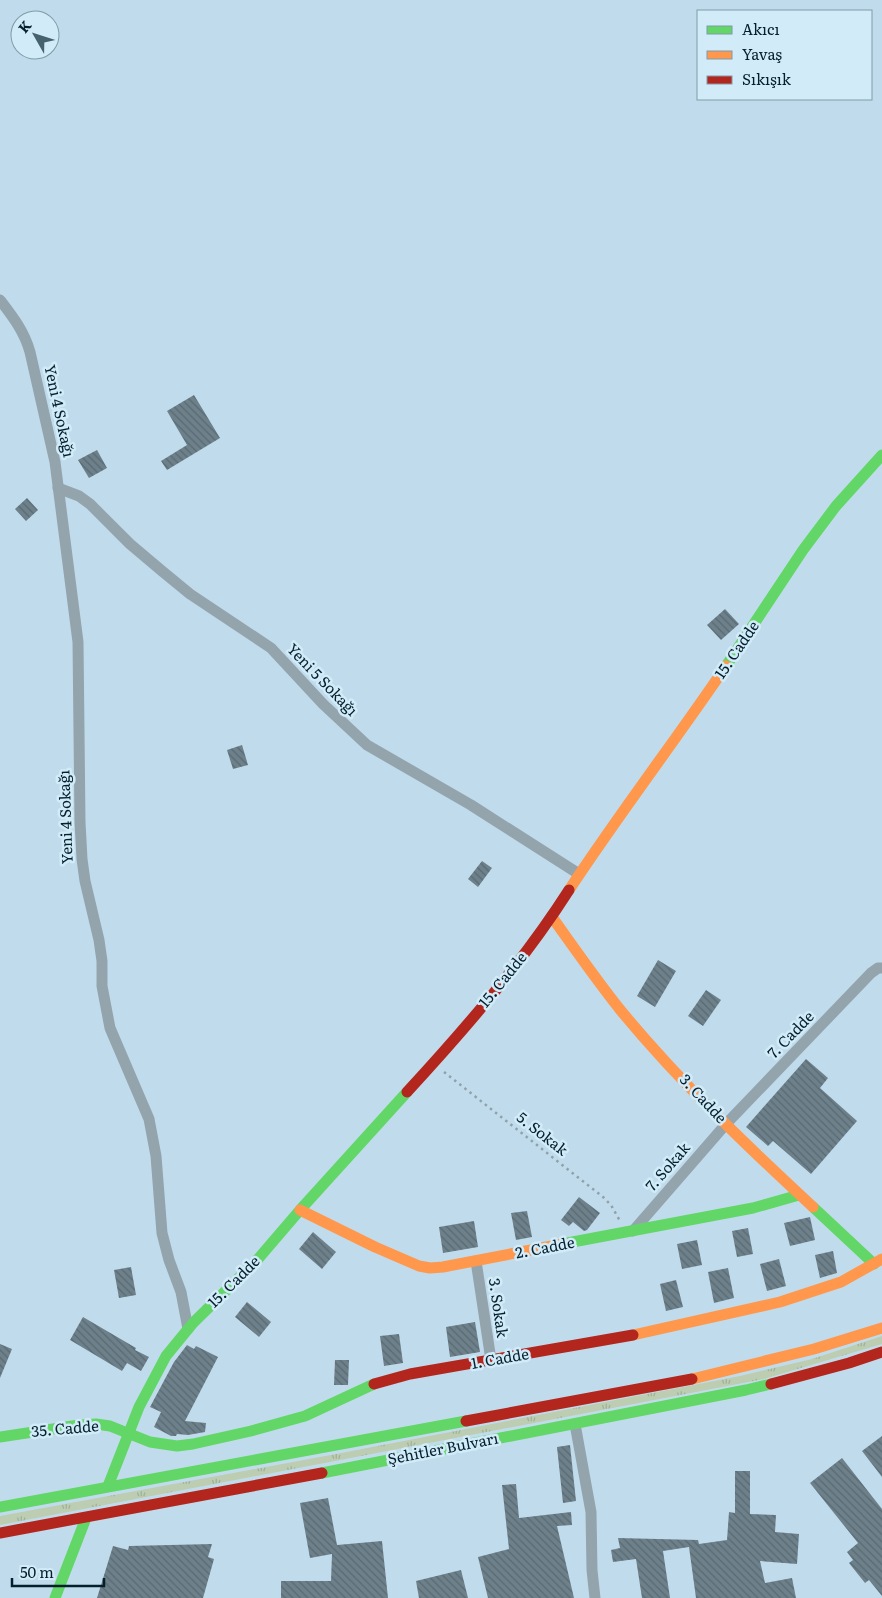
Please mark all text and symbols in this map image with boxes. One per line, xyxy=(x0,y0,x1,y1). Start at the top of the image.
north arrow xyxy=(10,10,60,60)
legend xyxy=(697,10,872,100)
text: K xyxy=(13,16,35,37)
text: Akıcı xyxy=(742,17,780,40)
text: Yavaş xyxy=(742,42,782,65)
text: Sıkışık xyxy=(742,67,792,90)
street label: Yeni 4 Sokağı xyxy=(39,362,82,459)
street label: 15. Cadde xyxy=(708,615,764,683)
street label: Yeni 5 Sokağı xyxy=(282,637,364,721)
street label: Yeni 4 Sokağı xyxy=(51,770,78,865)
street label: 15. Cadde xyxy=(472,946,532,1012)
street label: 7. Cadde xyxy=(761,1005,819,1063)
street label: 3. Cadde xyxy=(675,1068,733,1128)
street label: 5. Sokak xyxy=(512,1105,574,1161)
street label: 7. Sokak xyxy=(639,1136,695,1195)
street label: 2. Cadde xyxy=(513,1229,576,1264)
street label: 15. Cadde xyxy=(202,1249,265,1312)
street label: 3. Sokak xyxy=(484,1276,515,1340)
street label: 1. Cadde xyxy=(469,1341,531,1374)
street label: 35. Cadde xyxy=(30,1413,100,1442)
street label: Şehitler Bulvarı xyxy=(385,1426,500,1470)
scale bar xyxy=(12,1556,105,1588)
text: 50 m xyxy=(20,1560,54,1583)

